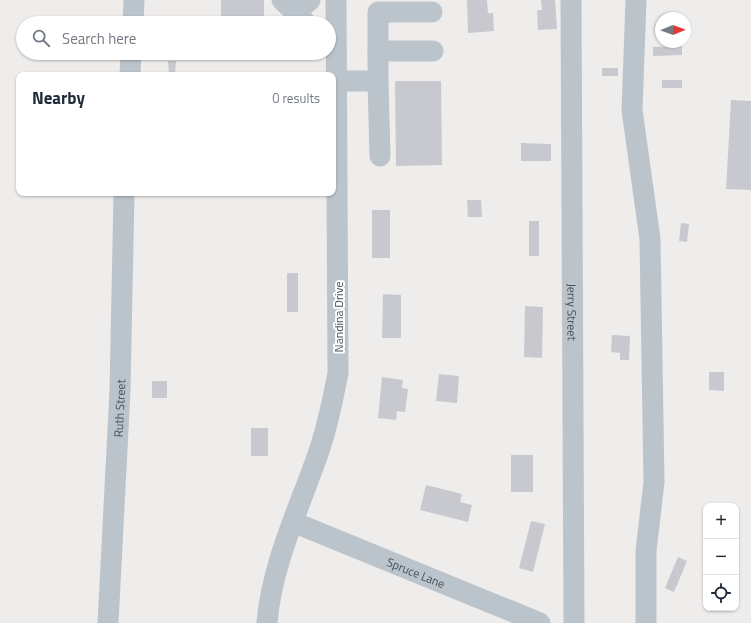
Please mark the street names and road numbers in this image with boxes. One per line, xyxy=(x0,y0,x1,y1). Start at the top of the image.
street label: Nandina Drive xyxy=(329,282,348,352)
street label: Jerry Street xyxy=(563,283,582,341)
street label: Ruth Street xyxy=(108,378,130,438)
street label: Spruce Lane xyxy=(384,552,448,593)

